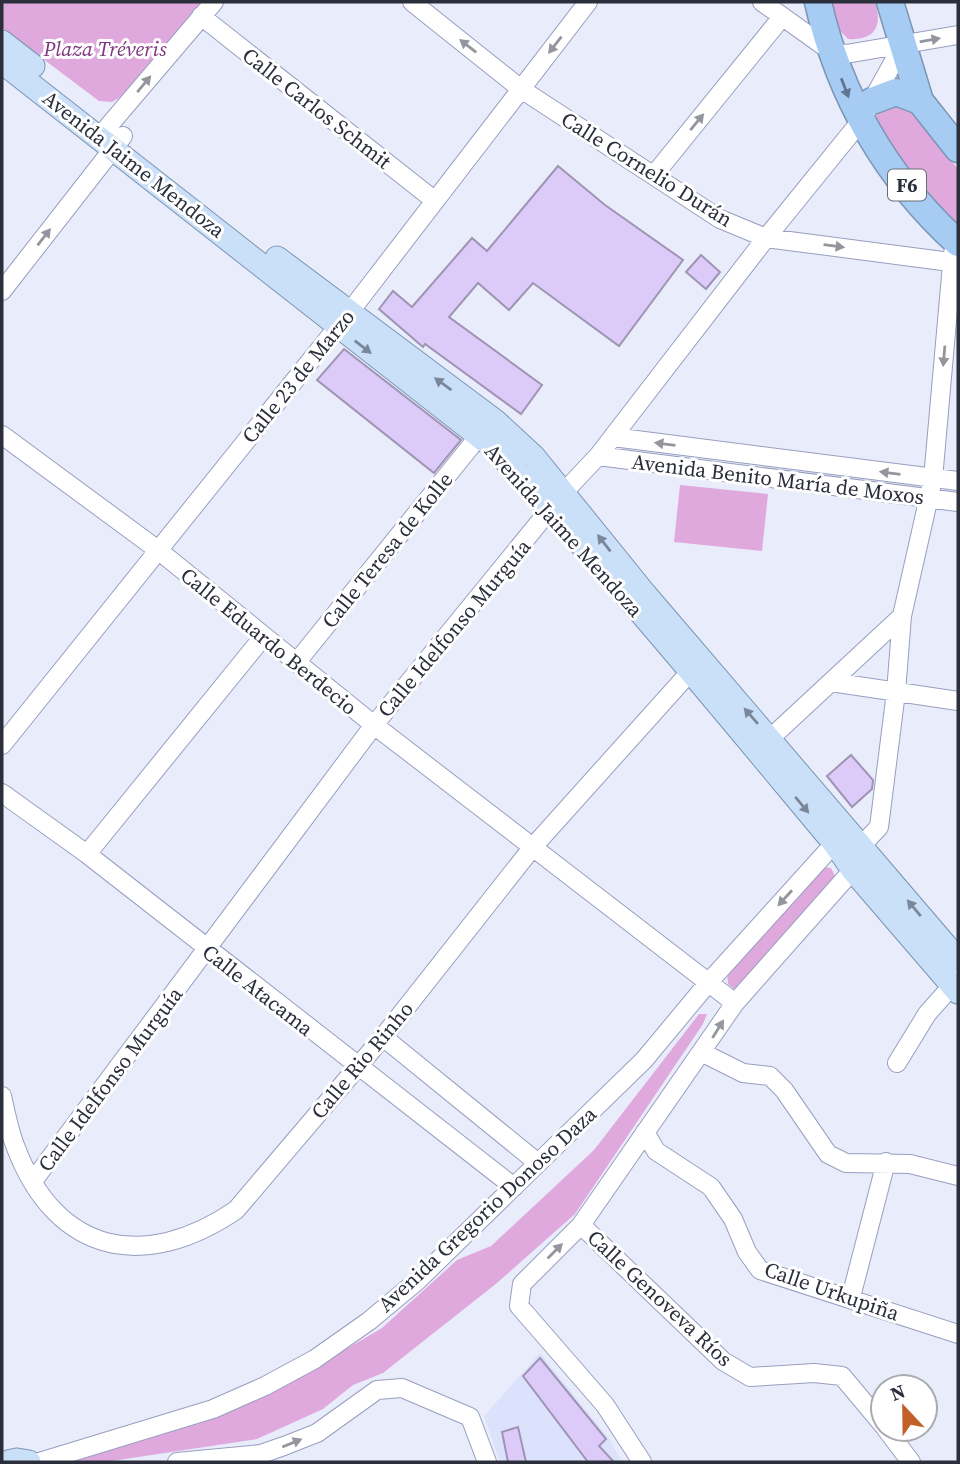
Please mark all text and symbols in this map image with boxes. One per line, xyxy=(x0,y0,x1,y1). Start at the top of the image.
park label: Plaza Tréveris xyxy=(43,34,167,63)
one-way arrow xyxy=(919,34,941,45)
one-way arrow xyxy=(547,36,562,54)
one-way arrow xyxy=(459,39,477,54)
street label: Calle Carlos Schmit xyxy=(236,41,398,175)
one-way arrow xyxy=(136,75,151,92)
one-way arrow xyxy=(839,77,850,98)
street label: Avenida Jaime Mendoza xyxy=(37,84,232,245)
street label: Calle Cornelio Durán xyxy=(556,105,738,234)
one-way arrow xyxy=(689,114,704,131)
road number: F6 xyxy=(888,169,926,200)
one-way arrow xyxy=(36,229,51,247)
one-way arrow xyxy=(823,241,845,252)
street label: Calle 23 de Marzo xyxy=(235,303,361,449)
one-way arrow xyxy=(354,340,372,354)
one-way arrow xyxy=(938,345,949,367)
one-way arrow xyxy=(434,377,452,391)
street label: Avenida Jaime Mendoza xyxy=(478,437,650,623)
one-way arrow xyxy=(654,438,676,449)
street label: Avenida Benito María de Moxos xyxy=(630,447,926,511)
street label: Calle Teresa de Kolle xyxy=(315,466,459,634)
one-way arrow xyxy=(879,468,901,479)
street label: Calle Idelfonso Murguía xyxy=(371,532,537,723)
one-way arrow xyxy=(597,534,612,551)
street label: Calle Eduardo Berdecio xyxy=(175,561,363,721)
one-way arrow xyxy=(743,708,759,725)
one-way arrow xyxy=(794,796,810,814)
one-way arrow xyxy=(777,889,793,907)
one-way arrow xyxy=(906,899,922,917)
street label: Calle Atacama xyxy=(196,937,320,1043)
street label: Calle Idelfonso Murguía xyxy=(31,980,189,1177)
street label: Calle Rio Rinho xyxy=(304,995,420,1125)
one-way arrow xyxy=(712,1020,725,1039)
street label: Avenida Gregorio Donoso Daza xyxy=(371,1100,603,1318)
street label: Calle Genoveva Ríos xyxy=(581,1223,739,1373)
one-way arrow xyxy=(546,1243,563,1260)
street label: Calle Urkupiña xyxy=(761,1254,904,1328)
north arrow xyxy=(869,1373,939,1443)
text: N xyxy=(886,1378,909,1407)
one-way arrow xyxy=(281,1438,302,1449)

